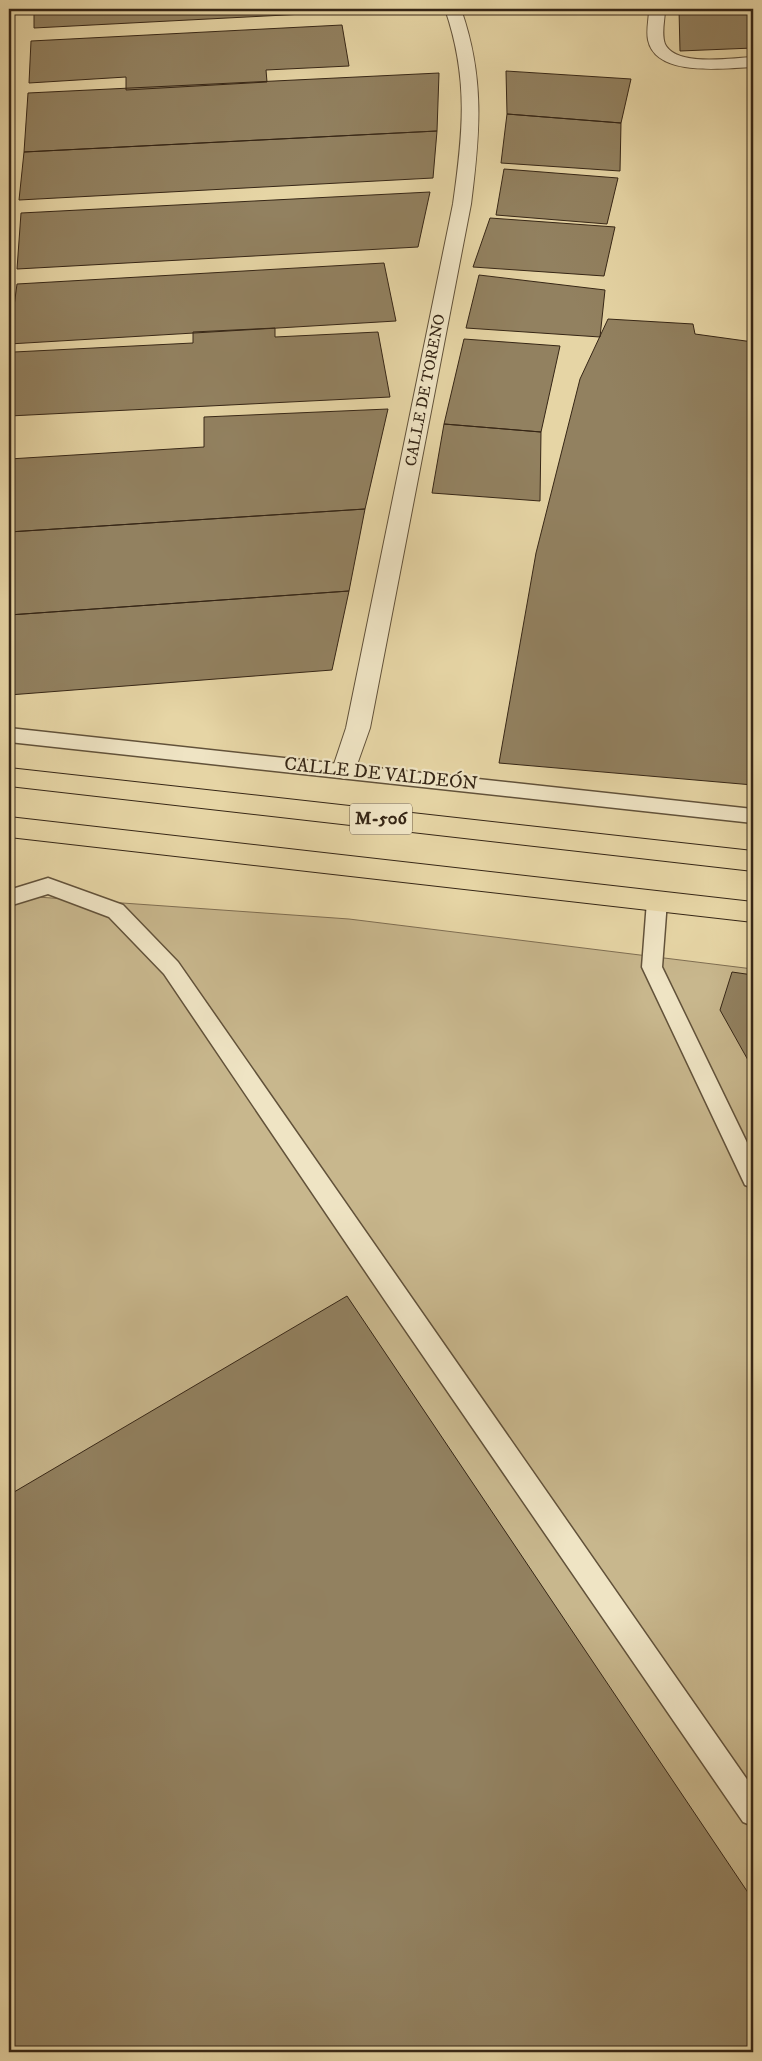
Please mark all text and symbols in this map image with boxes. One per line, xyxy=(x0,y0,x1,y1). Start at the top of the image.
street label: CALLE DE TORENO xyxy=(400,312,450,468)
street label: CALLE DE VALDEÓN xyxy=(283,750,479,796)
road number: M-506 xyxy=(350,804,412,834)

